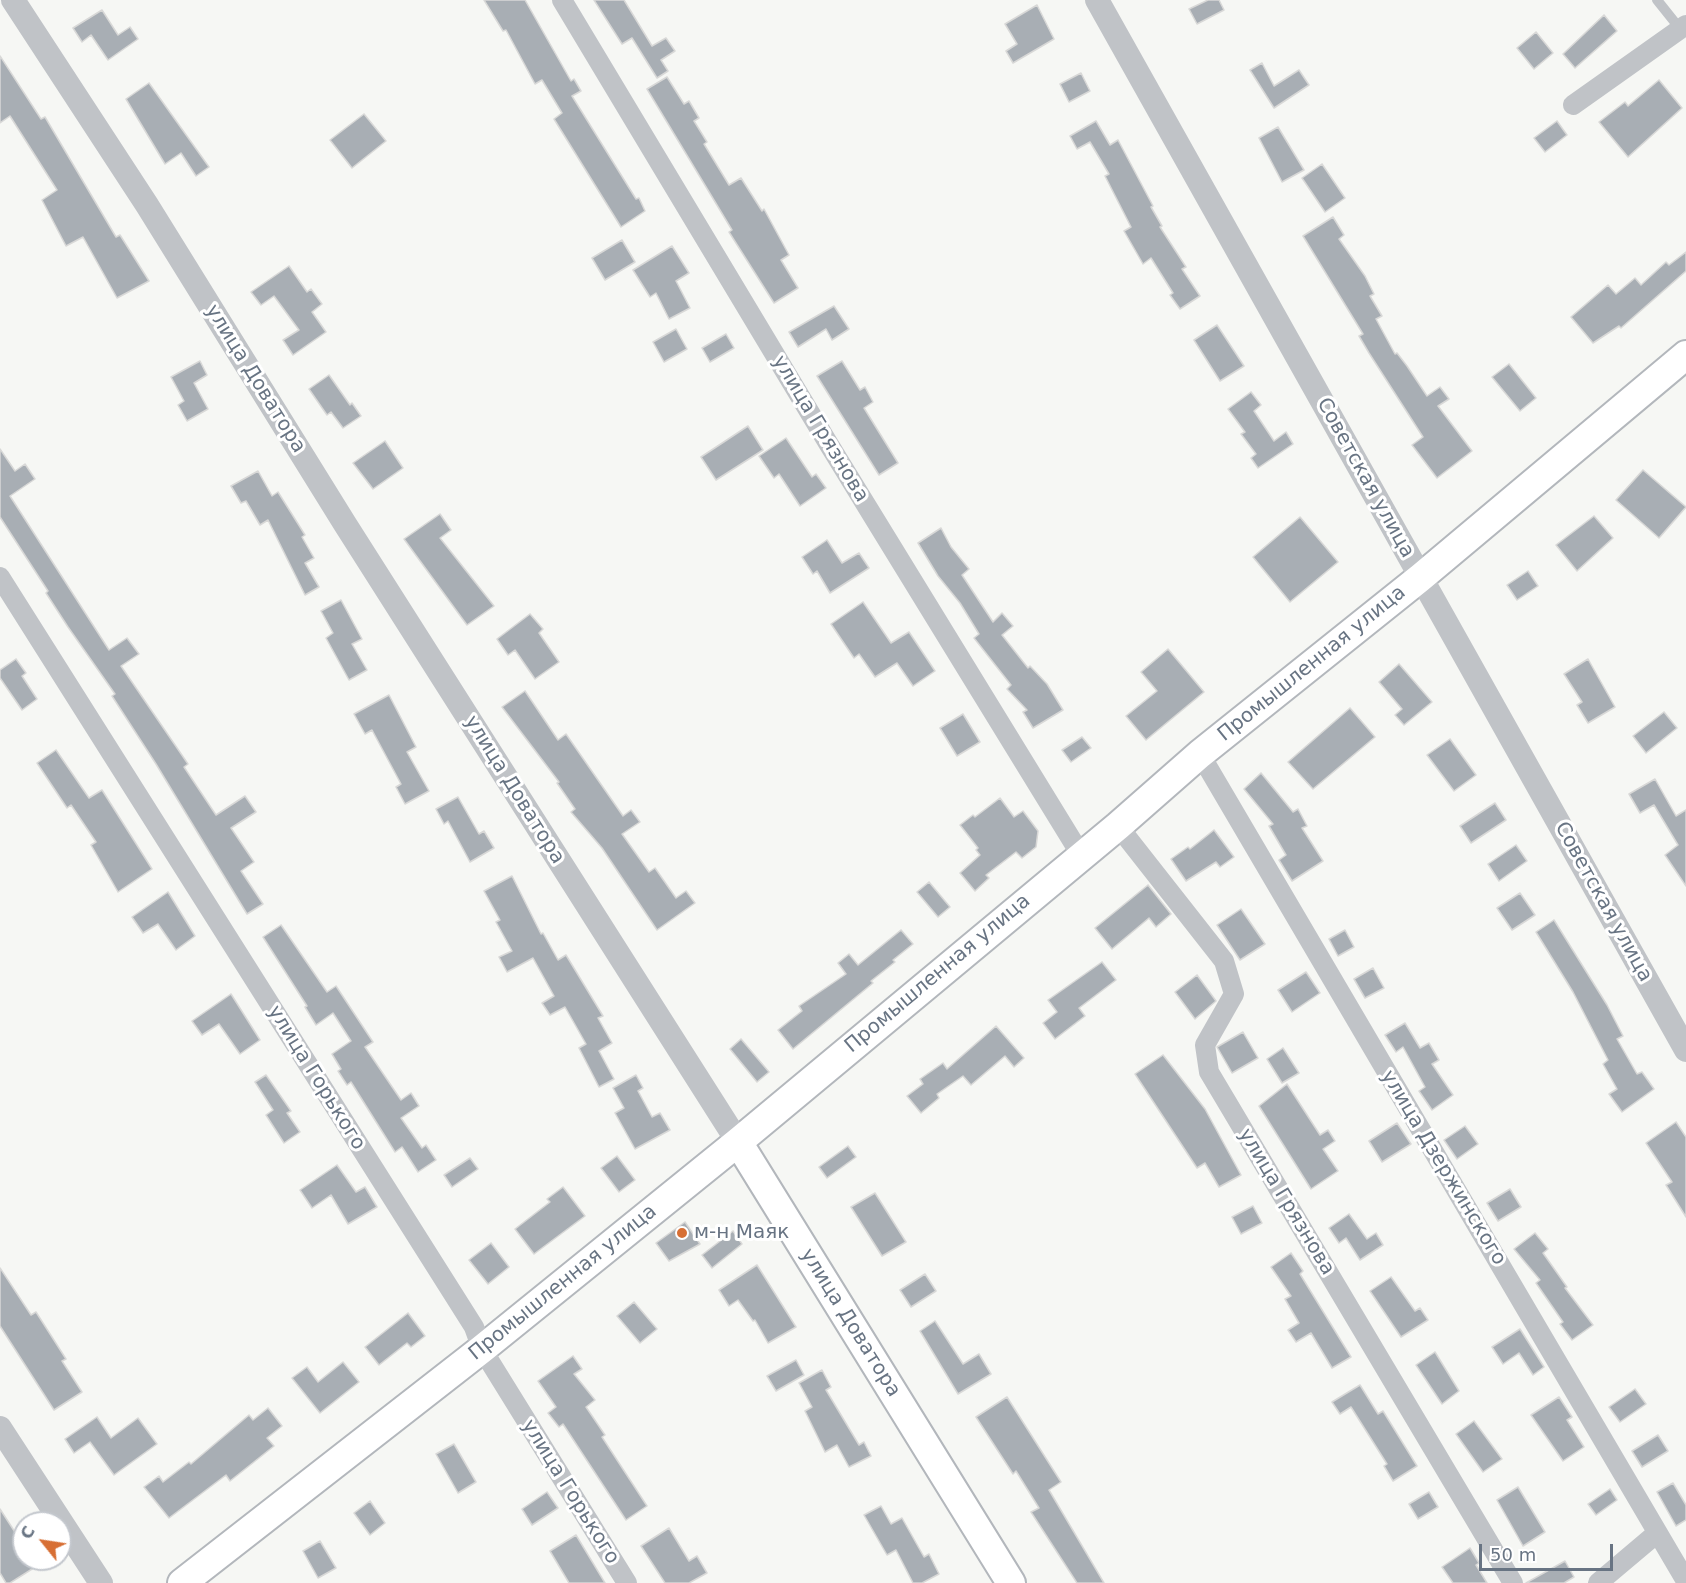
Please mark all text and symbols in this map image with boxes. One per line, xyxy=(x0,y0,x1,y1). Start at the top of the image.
street label: улица Доватора xyxy=(200,300,310,458)
street label: улица Грязнова xyxy=(767,351,873,507)
street label: Советская улица xyxy=(1311,394,1419,562)
street label: Промышленная улица xyxy=(1213,581,1411,747)
street label: улица Доватора xyxy=(459,711,569,869)
street label: Советская улица xyxy=(1549,818,1657,986)
street label: Промышленная улица xyxy=(840,889,1036,1059)
street label: улица Горького xyxy=(262,1001,370,1155)
street label: улица Дзержинского xyxy=(1375,1066,1511,1270)
street label: улица Грязнова xyxy=(1233,1124,1339,1280)
street label: Промышленная улица xyxy=(464,1200,662,1366)
place label: м-н Маяк xyxy=(694,1221,789,1245)
marker: м-н Маяк xyxy=(675,1226,689,1240)
street label: улица Доватора xyxy=(795,1244,905,1402)
street label: улица Горького xyxy=(516,1415,624,1569)
north arrow xyxy=(12,1511,72,1571)
text: С xyxy=(17,1523,39,1543)
scale bar xyxy=(1482,1532,1616,1570)
text: 50 m xyxy=(1490,1544,1536,1565)

